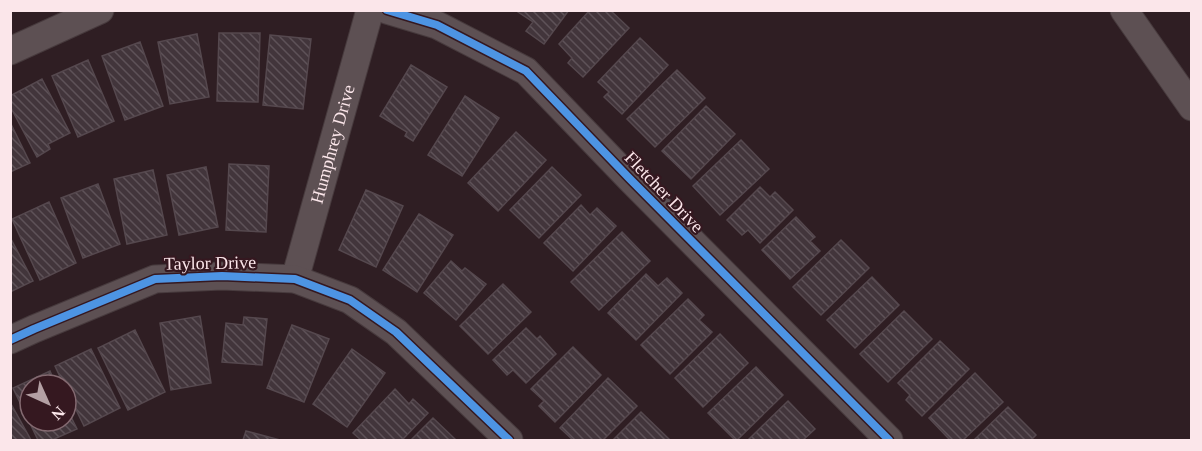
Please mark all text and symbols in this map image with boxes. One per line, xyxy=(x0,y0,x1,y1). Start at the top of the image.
street label: Humphrey Drive xyxy=(307,82,359,206)
street label: Fletcher Drive xyxy=(621,147,707,237)
street label: Taylor Drive xyxy=(164,252,256,274)
north arrow xyxy=(18,373,78,433)
text: N xyxy=(48,403,68,424)

